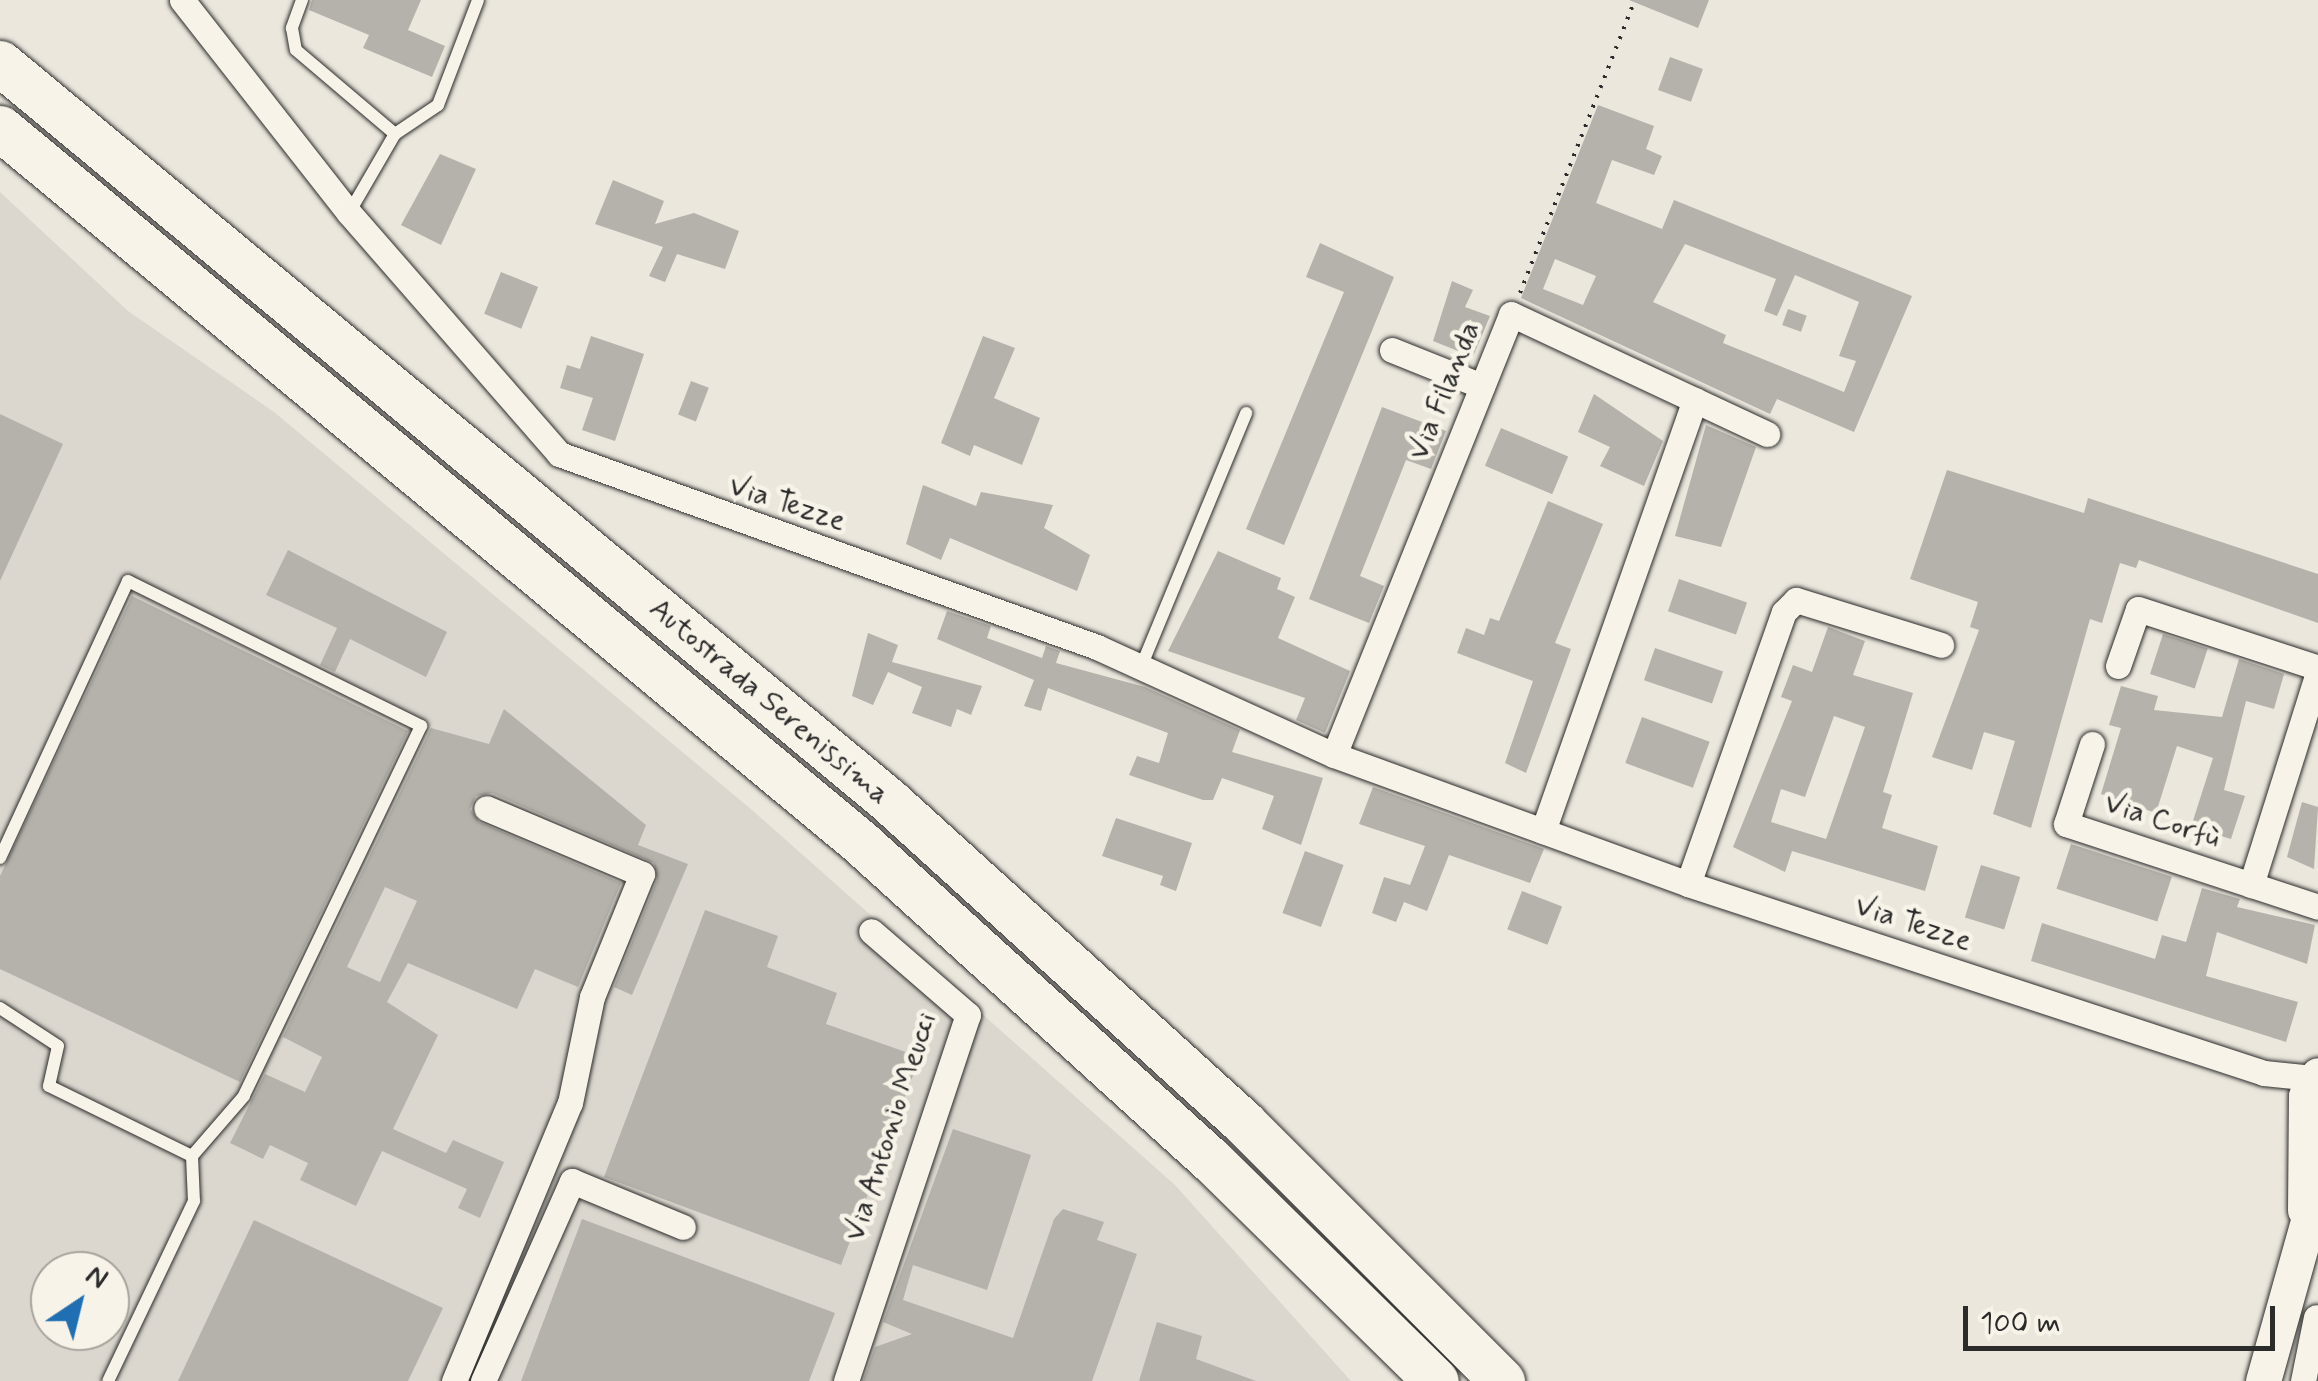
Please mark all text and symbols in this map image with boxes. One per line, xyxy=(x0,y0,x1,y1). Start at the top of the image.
street label: Via Filanda xyxy=(1400,315,1490,467)
street label: Via Tezze xyxy=(724,468,850,540)
street label: Autostrada Serenissima xyxy=(638,588,900,816)
street label: Via Corfù xyxy=(2099,785,2225,857)
street label: Via Tezze xyxy=(1850,888,1976,960)
street label: Via Antonio Meucci xyxy=(837,1008,945,1246)
north arrow xyxy=(30,1251,130,1351)
text: N xyxy=(78,1257,115,1298)
scale bar xyxy=(1968,1286,2280,1348)
text: 100 m xyxy=(1980,1304,2061,1343)

